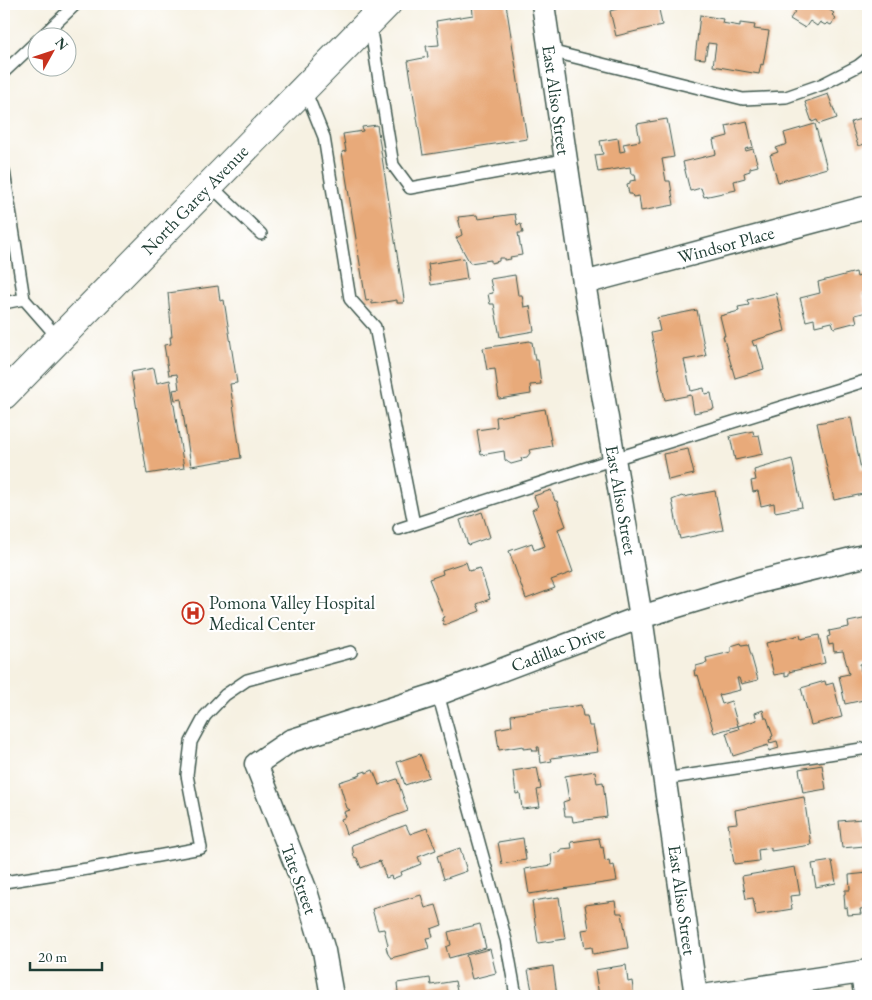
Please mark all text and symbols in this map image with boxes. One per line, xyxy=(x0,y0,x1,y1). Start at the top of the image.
north arrow xyxy=(28,28,78,78)
text: N xyxy=(51,34,73,54)
street label: East Aliso Street xyxy=(537,43,576,157)
street label: North Garey Avenue xyxy=(136,140,253,260)
street label: Windsor Place xyxy=(675,221,777,268)
street label: East Aliso Street xyxy=(601,443,643,557)
place label: Pomona Valley Hospital Medical Center xyxy=(209,591,375,635)
hospital icon: Pomona Valley Hospital Medical Center xyxy=(181,601,205,625)
street label: Cadillac Drive xyxy=(508,620,608,677)
street label: Tate Street xyxy=(276,841,323,917)
street label: East Aliso Street xyxy=(663,843,702,957)
scale bar xyxy=(30,940,102,972)
text: 20 m xyxy=(38,947,67,966)

